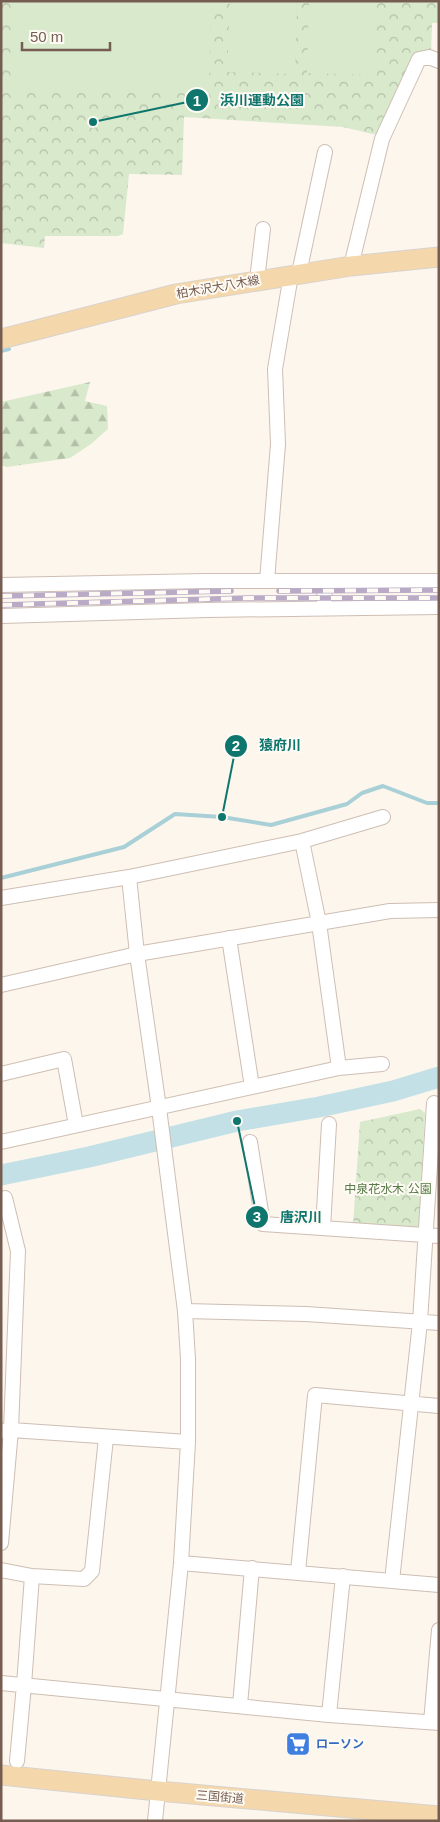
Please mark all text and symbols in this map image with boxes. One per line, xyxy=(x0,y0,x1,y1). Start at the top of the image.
scale bar xyxy=(22,20,110,52)
text: 50 m xyxy=(30,28,63,45)
callout: 浜川運動公園 xyxy=(185,86,314,115)
text: 1 xyxy=(193,92,201,109)
text: 浜川運動公園 xyxy=(220,92,304,108)
street label: 柏木沢大八木線 xyxy=(175,273,261,301)
callout: 猿府川 xyxy=(224,731,311,760)
text: 2 xyxy=(232,737,240,754)
text: 猿府川 xyxy=(259,737,301,753)
park label: 中泉花水木 公園 xyxy=(344,1182,432,1196)
callout: 唐沢川 xyxy=(245,1202,332,1231)
text: 3 xyxy=(253,1208,261,1225)
text: 唐沢川 xyxy=(280,1209,322,1225)
supermarket icon: ローソン xyxy=(285,1731,311,1757)
place label: ローソン xyxy=(316,1737,364,1751)
street label: 三国街道 xyxy=(195,1788,245,1806)

